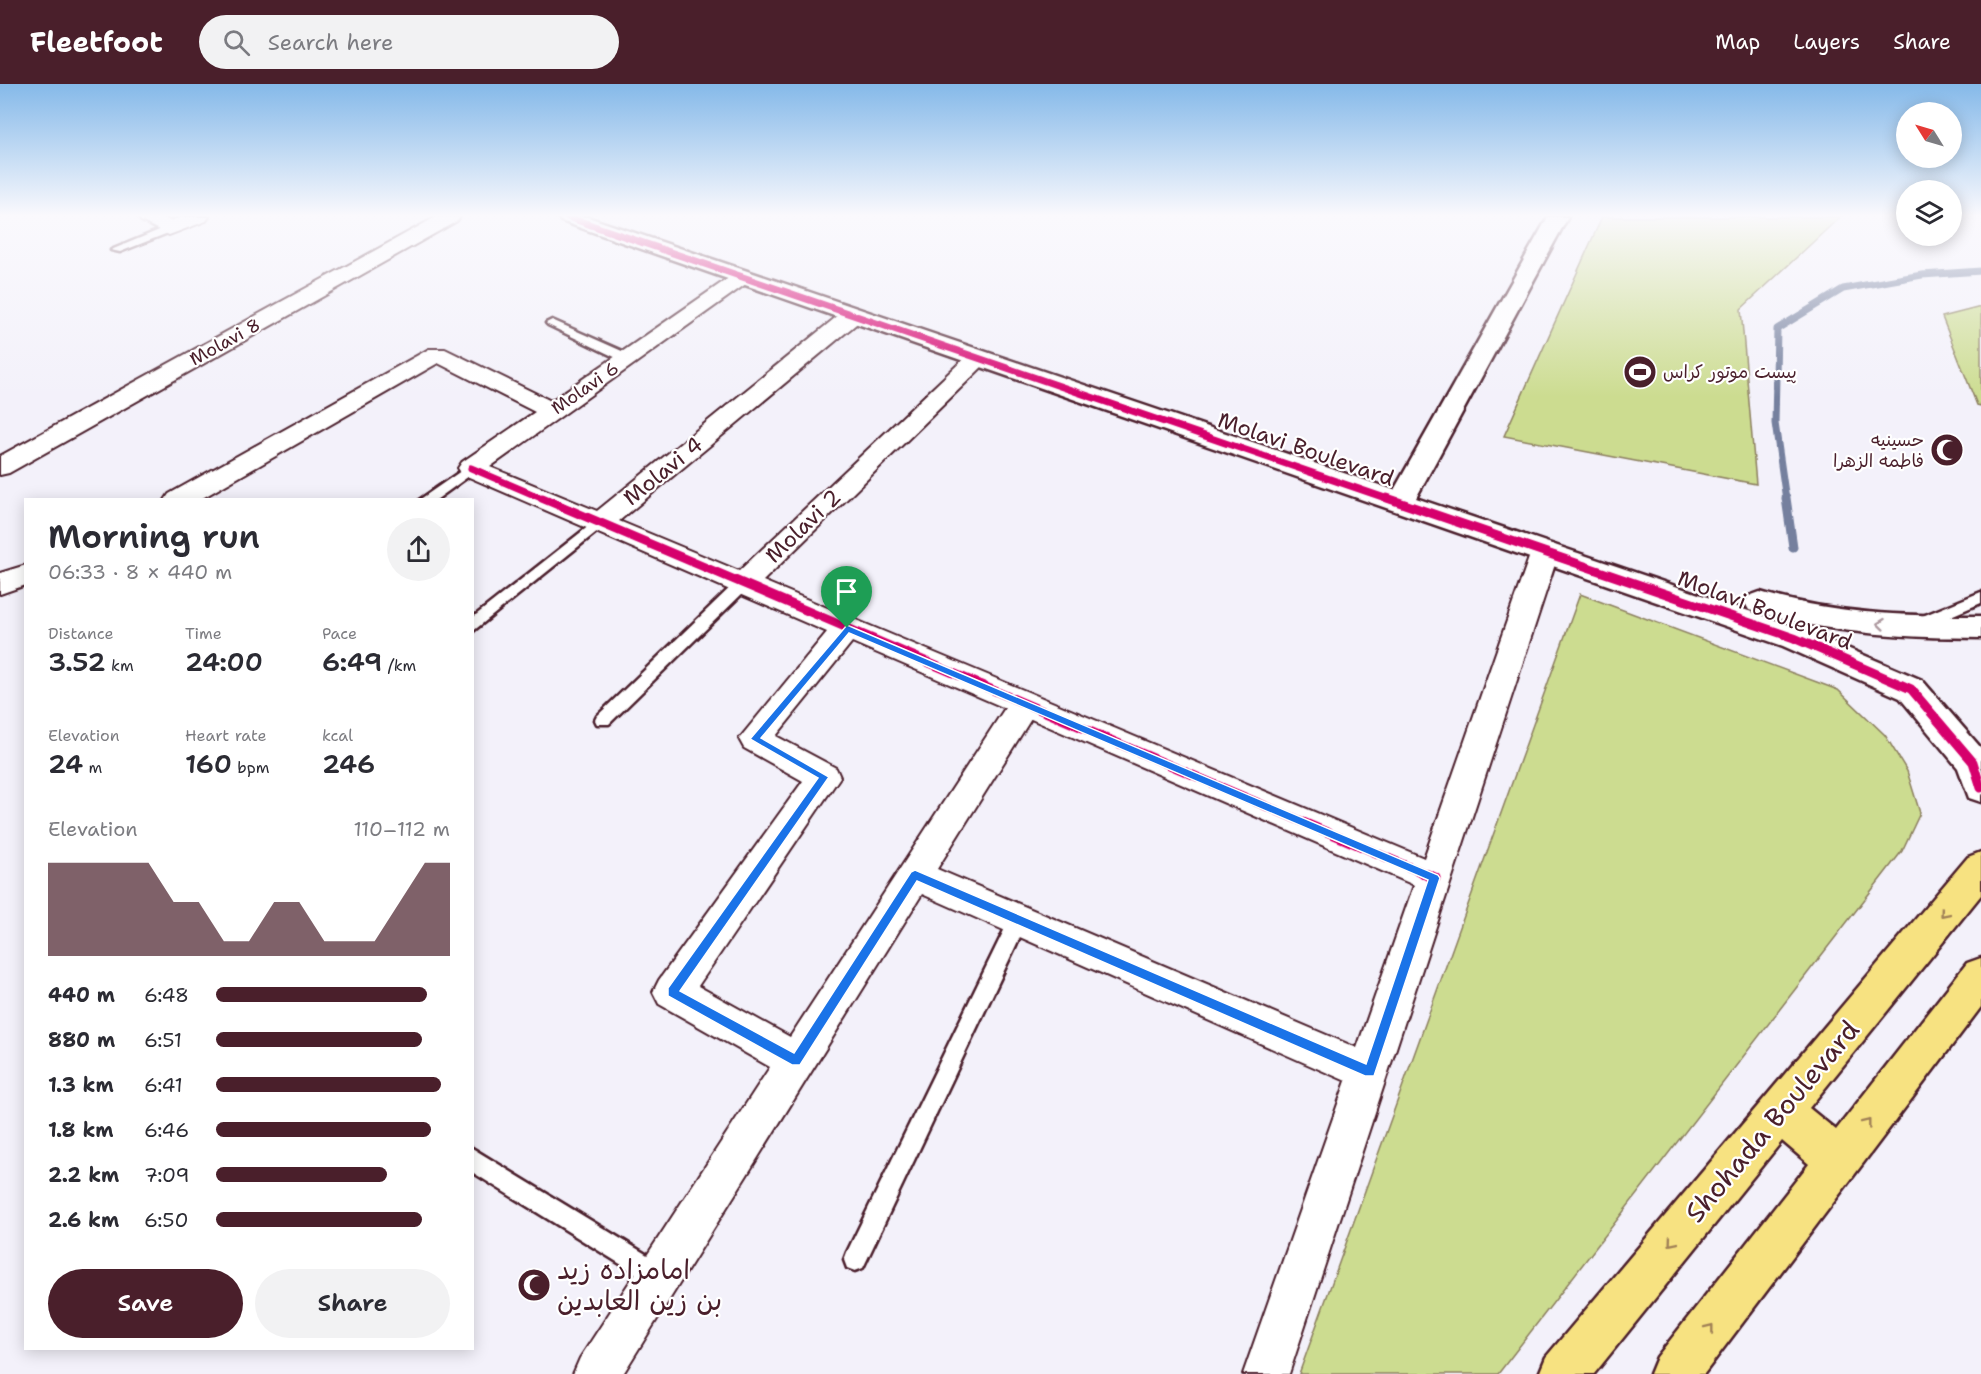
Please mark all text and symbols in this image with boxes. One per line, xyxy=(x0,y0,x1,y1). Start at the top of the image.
search box xyxy=(199,15,619,69)
text: Fleetfoot xyxy=(30,23,163,61)
icon: search xyxy=(220,26,253,59)
text: Search here xyxy=(268,28,393,57)
text: Map xyxy=(1715,28,1760,56)
text: Layers xyxy=(1793,28,1860,56)
text: Share xyxy=(1893,28,1951,56)
north arrow xyxy=(1896,102,1962,168)
map controls xyxy=(1896,102,1962,246)
button: layers xyxy=(1896,180,1962,246)
street label: Molavi 8 xyxy=(185,313,265,371)
sports icon: پیست موتور کراس xyxy=(1622,354,1658,390)
street label: Molavi 6 xyxy=(546,356,624,420)
place label: پیست موتور کراس xyxy=(1663,360,1797,384)
street label: Molavi Boulevard xyxy=(1214,405,1398,493)
place label: حسینیه فاطمه الزهرا xyxy=(1833,428,1924,473)
street label: Molavi 4 xyxy=(617,430,709,512)
mosque icon: حسینیه فاطمه الزهرا xyxy=(1929,432,1965,468)
street label: Molavi 2 xyxy=(759,483,847,569)
text: Morning run xyxy=(48,514,260,559)
button: share xyxy=(387,518,450,581)
text: 06:33 · 8 × 440 m xyxy=(48,559,232,585)
street label: Molavi Boulevard xyxy=(1674,563,1857,657)
pin xyxy=(821,566,872,628)
icon: arrive xyxy=(830,575,863,608)
one-way arrow xyxy=(1876,618,1885,631)
text: Distance xyxy=(48,623,114,644)
text: Time xyxy=(185,623,222,644)
text: Pace xyxy=(322,623,357,644)
text: 3.52 xyxy=(48,644,106,679)
text: 24:00 xyxy=(185,644,263,679)
text: 6:49 xyxy=(322,644,382,679)
text: km xyxy=(106,655,134,676)
text: /km xyxy=(382,655,416,676)
text: Elevation xyxy=(48,725,120,746)
text: Heart rate xyxy=(185,725,267,746)
text: kcal xyxy=(322,725,353,746)
text: 24 xyxy=(48,746,83,781)
text: 160 xyxy=(185,746,232,781)
text: 246 xyxy=(322,746,375,781)
text: m xyxy=(83,757,102,778)
text: bpm xyxy=(232,757,270,778)
text: Elevation xyxy=(48,816,138,842)
text: 110–112 m xyxy=(353,816,450,842)
one-way arrow xyxy=(1940,906,1951,917)
text: 440 m xyxy=(48,982,115,1008)
text: 6:48 xyxy=(144,982,189,1008)
street label: Shohada Boulevard xyxy=(1676,1012,1868,1230)
text: 880 m xyxy=(48,1027,115,1053)
text: 6:51 xyxy=(144,1027,182,1053)
text: 1.3 km xyxy=(48,1072,114,1098)
text: 6:41 xyxy=(144,1072,183,1098)
text: 1.8 km xyxy=(48,1117,114,1143)
text: 6:46 xyxy=(144,1117,189,1143)
one-way arrow xyxy=(1860,1119,1871,1130)
text: 2.2 km xyxy=(48,1162,119,1188)
text: 7:09 xyxy=(144,1162,190,1188)
text: 2.6 km xyxy=(48,1207,119,1233)
text: 6:50 xyxy=(144,1207,188,1233)
one-way arrow xyxy=(1669,1235,1680,1246)
place label: امامزاده زید بن زین العابدین xyxy=(557,1251,722,1319)
mosque icon: امامزاده زید بن زین العابدین xyxy=(516,1267,552,1303)
button: Save xyxy=(48,1269,243,1338)
button: Share xyxy=(255,1269,450,1338)
one-way arrow xyxy=(1702,1323,1713,1334)

